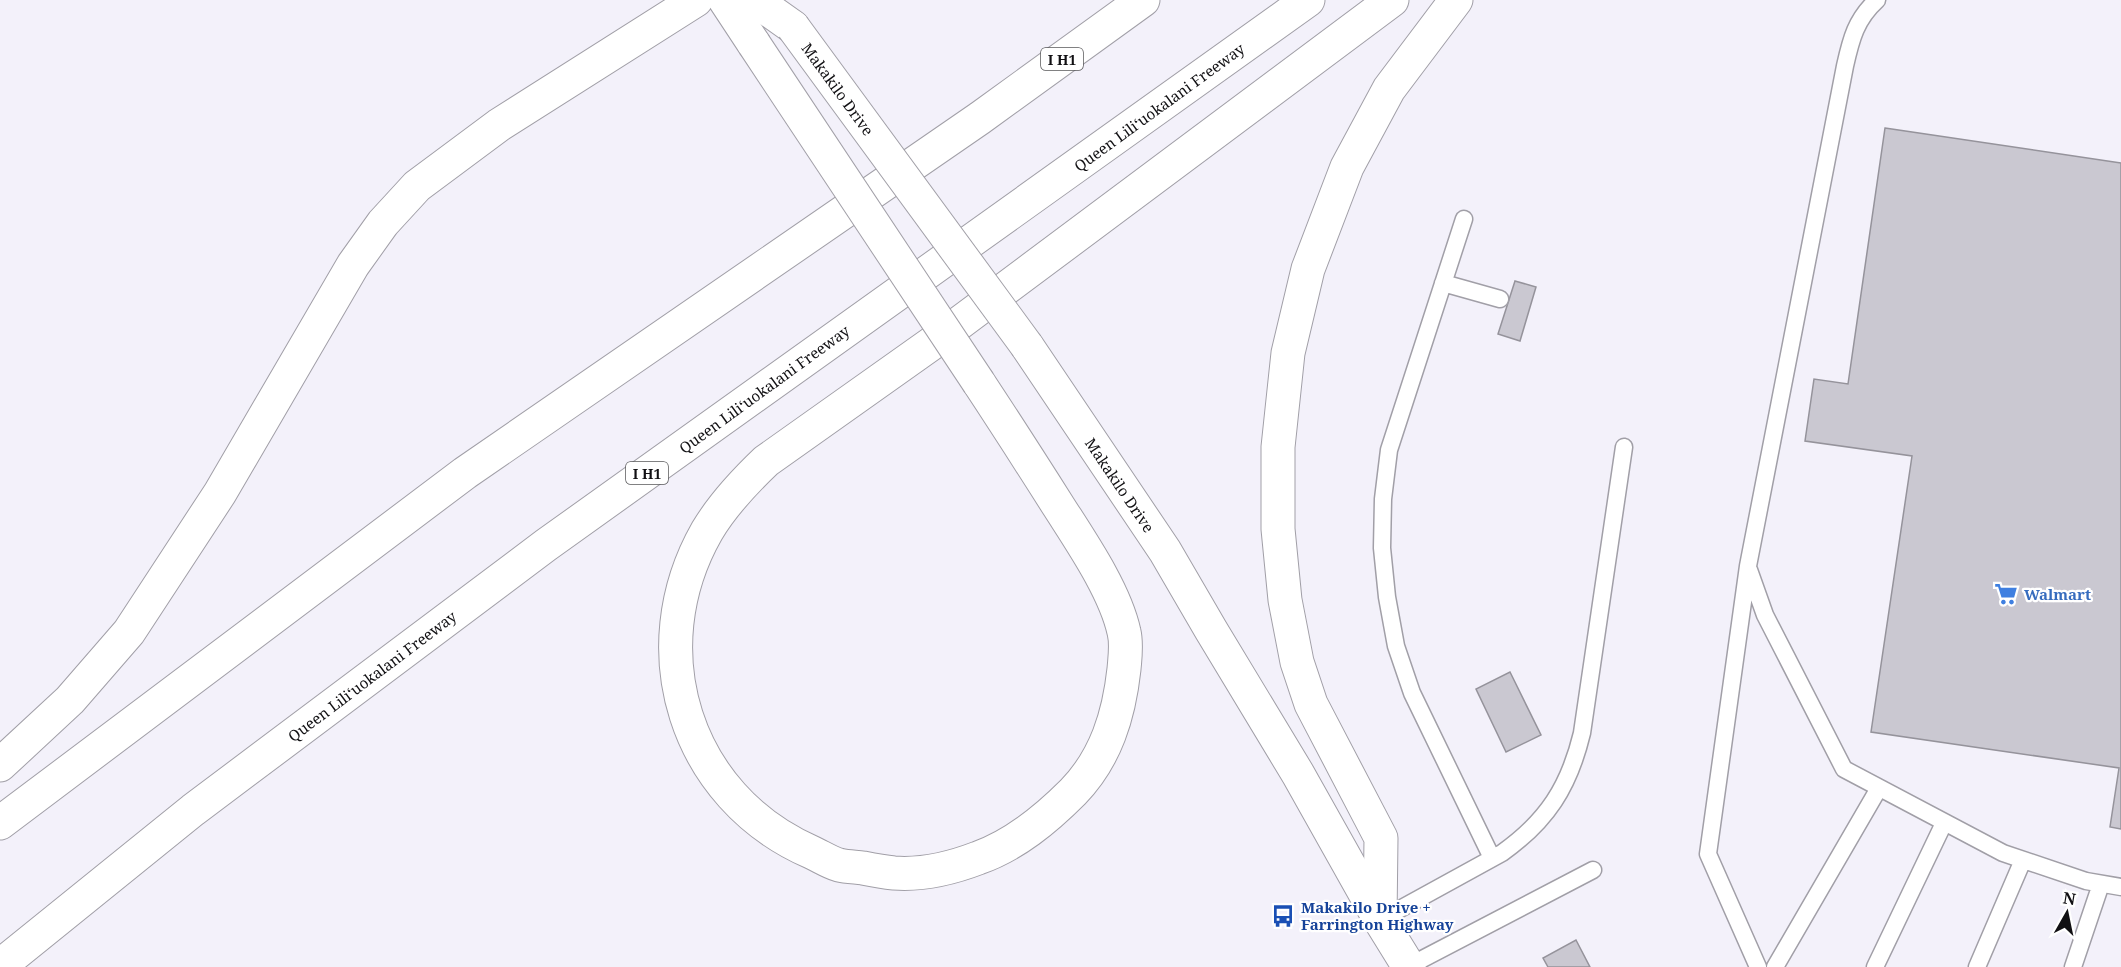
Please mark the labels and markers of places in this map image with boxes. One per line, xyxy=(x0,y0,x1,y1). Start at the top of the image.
supermarket icon: Walmart xyxy=(1993,581,2019,607)
place label: Walmart xyxy=(2024,584,2091,604)
place label: Makakilo Drive + Farrington Highway xyxy=(1301,897,1454,934)
bus stop icon: Makakilo Drive + Farrington Highway xyxy=(1270,903,1296,929)

